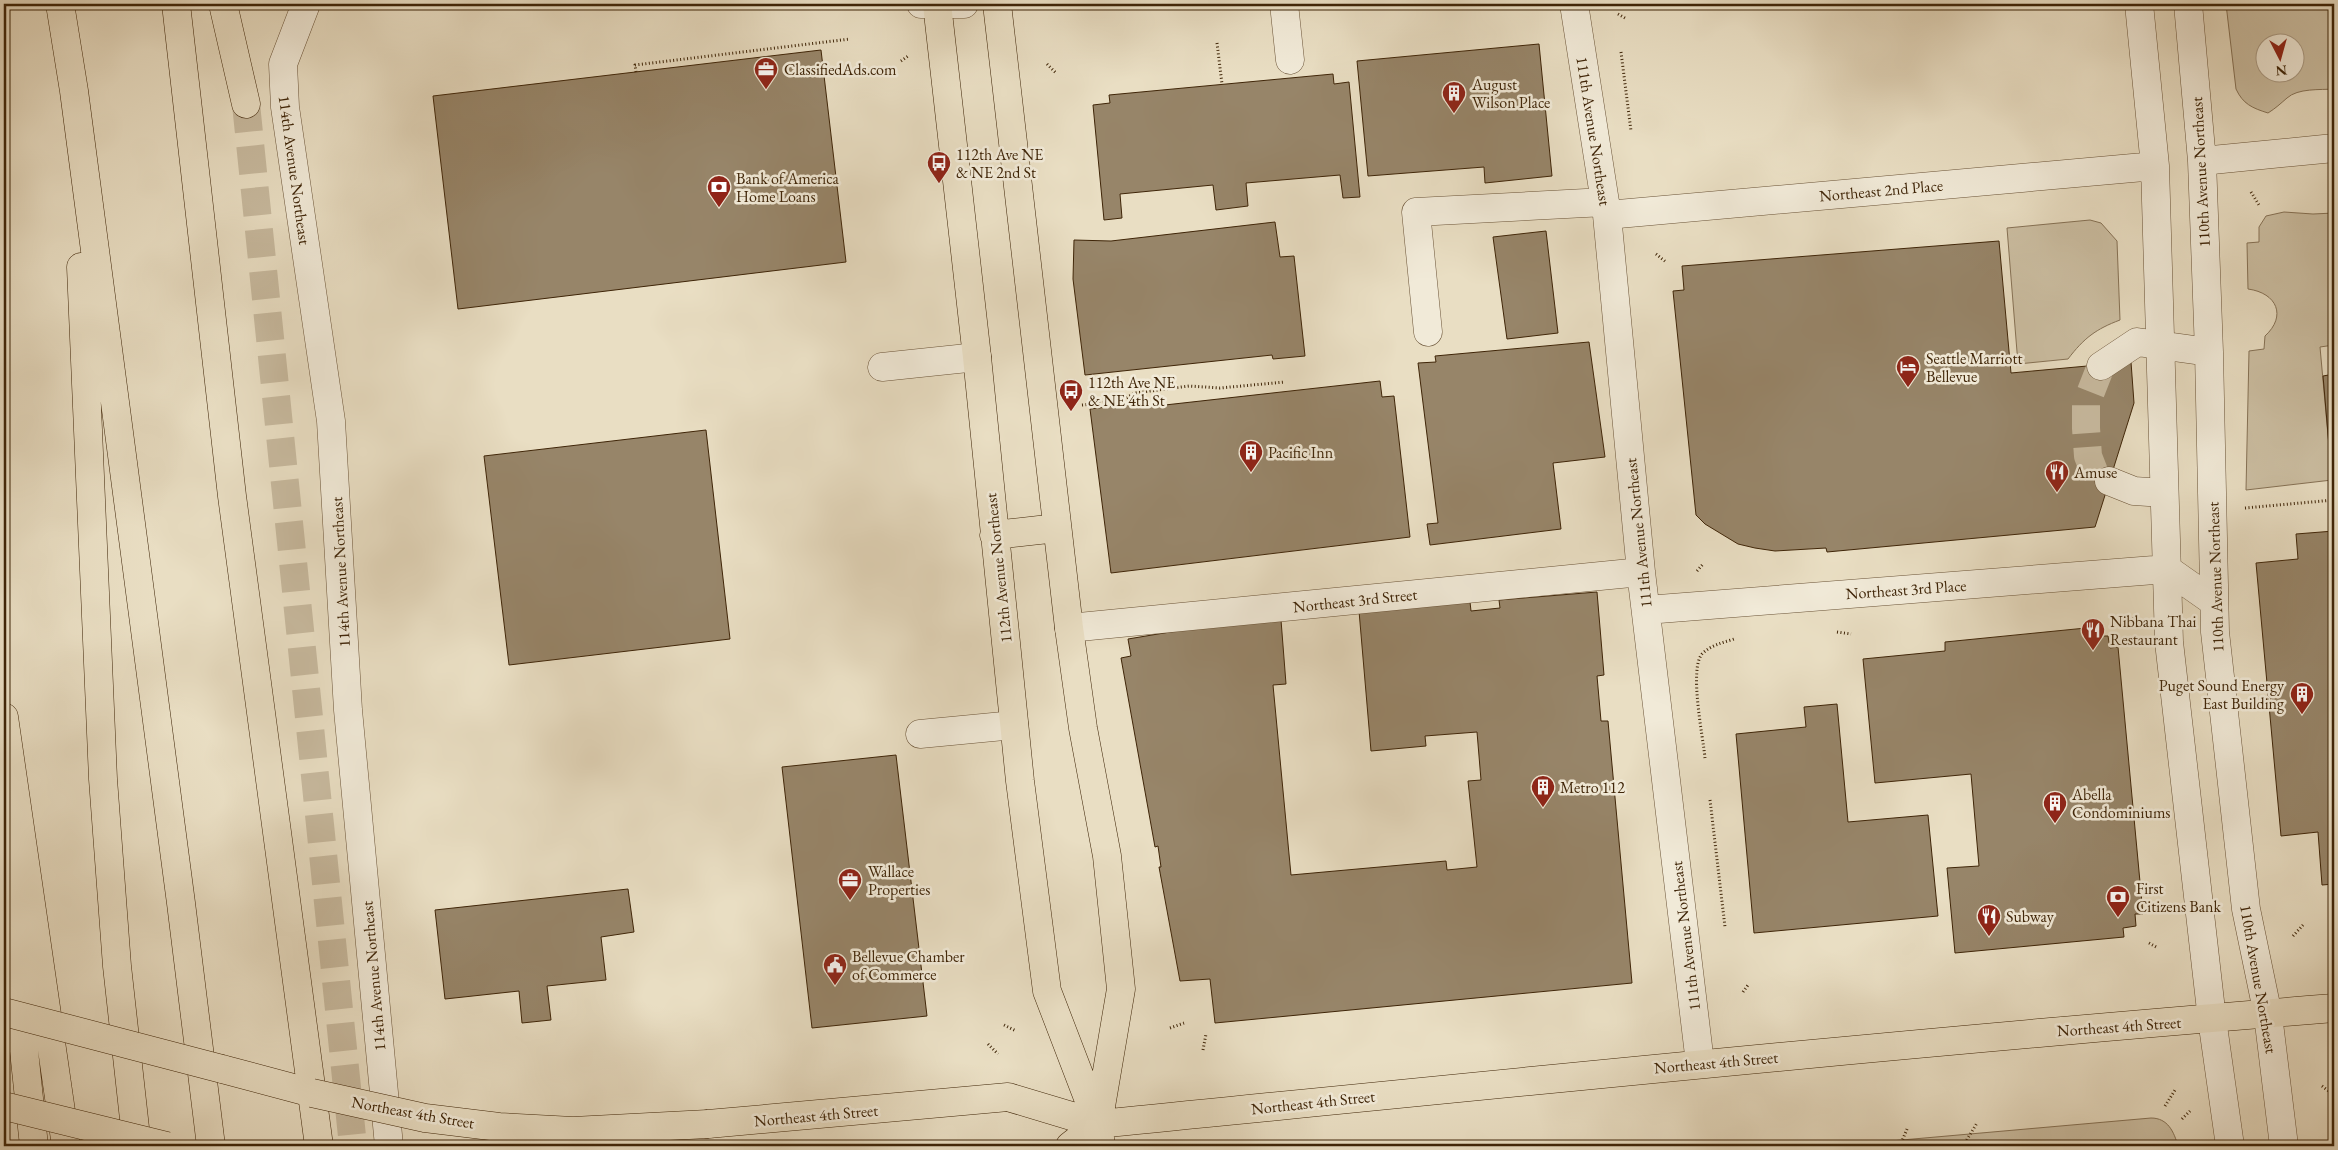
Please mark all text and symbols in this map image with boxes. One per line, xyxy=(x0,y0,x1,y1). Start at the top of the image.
north arrow xyxy=(2256,32,2306,82)
street label: 111th Avenue Northeast xyxy=(1571,55,1616,207)
office icon: ClassifiedAds.com xyxy=(753,56,779,90)
place label: ClassifiedAds.com xyxy=(784,59,897,80)
text: N xyxy=(2274,61,2288,81)
place label: August Wilson Place xyxy=(1471,74,1550,113)
building icon: August Wilson Place xyxy=(1441,80,1467,114)
street label: 114th Avenue Northeast xyxy=(274,94,315,246)
street label: 110th Avenue Northeast xyxy=(2186,96,2215,248)
place label: 112th Ave NE & NE 2nd St xyxy=(956,144,1043,183)
bus stop icon: 112th Ave NE & NE 2nd St xyxy=(926,150,952,184)
place label: Bank of America Home Loans xyxy=(736,168,839,207)
bank icon: Bank of America Home Loans xyxy=(706,174,732,208)
street label: Northeast 2nd Place xyxy=(1818,175,1944,206)
place label: Seattle Marriott Bellevue xyxy=(1926,348,2022,387)
hotel icon: Seattle Marriott Bellevue xyxy=(1895,354,1921,388)
place label: 112th Ave NE & NE 4th St xyxy=(1088,372,1175,411)
bus stop icon: 112th Ave NE & NE 4th St xyxy=(1058,378,1084,412)
building icon: Pacific Inn xyxy=(1238,439,1264,473)
place label: Pacific Inn xyxy=(1268,442,1334,463)
street label: 111th Avenue Northeast xyxy=(1620,457,1657,609)
restaurant icon: Amuse xyxy=(2044,459,2070,493)
place label: Amuse xyxy=(2073,462,2117,483)
street label: 112th Avenue Northeast xyxy=(980,492,1017,644)
street label: 114th Avenue Northeast xyxy=(326,496,355,648)
street label: 110th Avenue Northeast xyxy=(2202,501,2229,653)
street label: Northeast 3rd Place xyxy=(1845,575,1967,604)
street label: Northeast 3rd Street xyxy=(1292,584,1418,617)
place label: Nibbana Thai Restaurant xyxy=(2110,611,2197,650)
restaurant icon: Nibbana Thai Restaurant xyxy=(2080,617,2106,651)
place label: Puget Sound Energy East Building xyxy=(2159,675,2285,714)
building icon: Puget Sound Energy East Building xyxy=(2289,681,2315,715)
building icon: Metro 112 xyxy=(1530,774,1556,808)
place label: Metro 112 xyxy=(1560,777,1625,798)
place label: Abella Condominiums xyxy=(2071,784,2171,823)
building icon: Abella Condominiums xyxy=(2042,790,2068,824)
street label: 111th Avenue Northeast xyxy=(1666,860,1705,1012)
place label: Wallace Properties xyxy=(868,861,930,900)
office icon: Wallace Properties xyxy=(837,867,863,901)
place label: First Citizens Bank xyxy=(2136,878,2222,917)
bank icon: First Citizens Bank xyxy=(2105,884,2131,918)
street label: 114th Avenue Northeast xyxy=(356,900,391,1052)
restaurant icon: Subway xyxy=(1976,903,2002,937)
street label: 110th Avenue Northeast xyxy=(2235,903,2282,1055)
place label: Subway xyxy=(2006,906,2055,927)
place label: Bellevue Chamber of Commerce xyxy=(852,946,965,985)
public building icon: Bellevue Chamber of Commerce xyxy=(822,952,848,986)
street label: Northeast 4th Street xyxy=(2056,1012,2182,1041)
street label: Northeast 4th Street xyxy=(1653,1047,1779,1078)
street label: Northeast 4th Street xyxy=(1250,1086,1376,1119)
street label: Northeast 4th Street xyxy=(350,1091,476,1134)
street label: Northeast 4th Street xyxy=(753,1100,879,1131)

